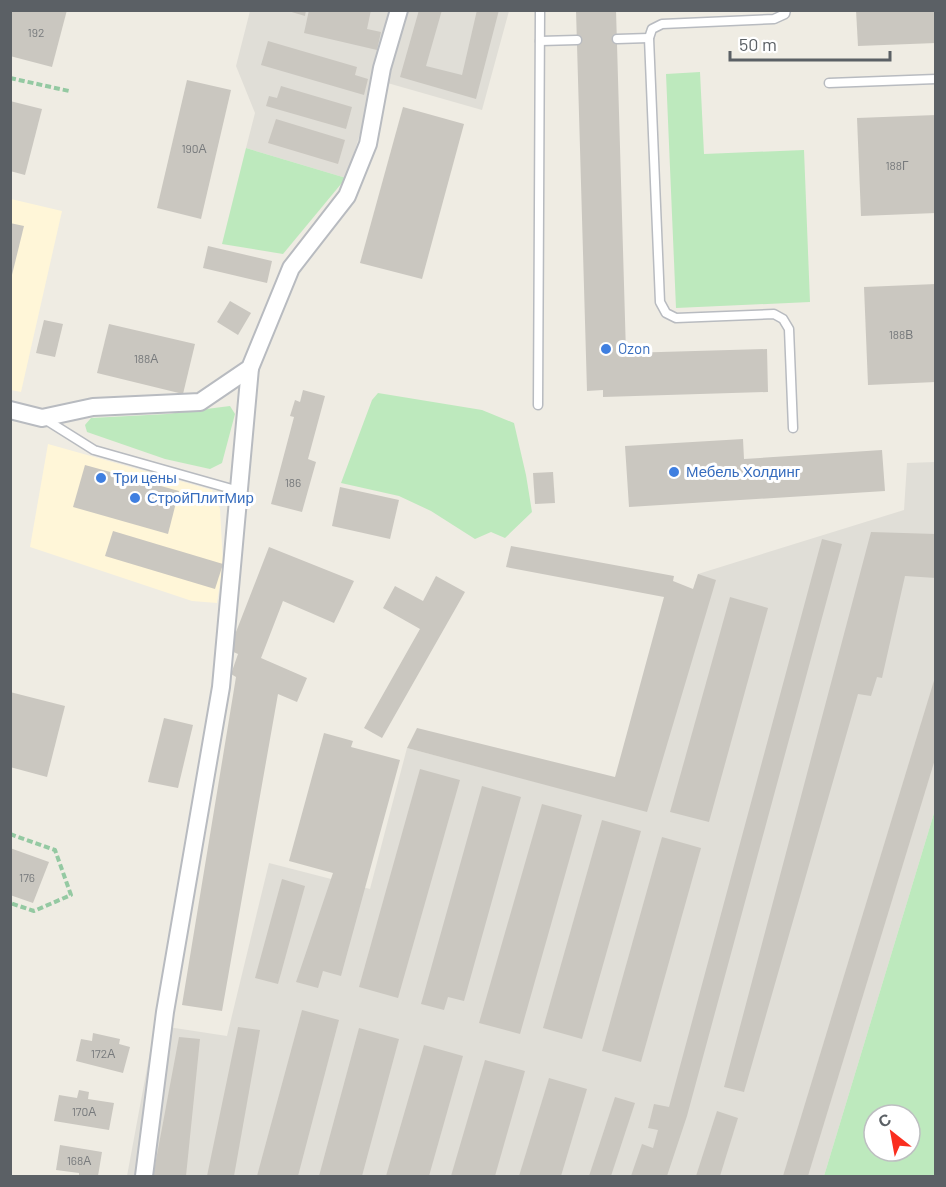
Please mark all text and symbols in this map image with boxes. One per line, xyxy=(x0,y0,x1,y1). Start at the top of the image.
scale bar xyxy=(730,24,890,62)
house number: 192 xyxy=(28,25,44,39)
text: 50 m xyxy=(739,33,777,55)
house number: 190А xyxy=(181,141,207,155)
house number: 188Г xyxy=(885,158,909,172)
house number: 188В xyxy=(889,327,913,341)
place label: Ozon xyxy=(618,339,650,357)
marker: Ozon xyxy=(599,342,613,356)
house number: 188А xyxy=(134,351,158,365)
place label: Мебель Холдинг xyxy=(686,462,801,480)
marker: Мебель Холдинг xyxy=(667,465,681,479)
place label: Три цены xyxy=(113,468,177,486)
marker: Три цены xyxy=(94,471,108,485)
house number: 186 xyxy=(285,475,301,489)
place label: СтройПлитМир xyxy=(147,488,254,506)
marker: СтройПлитМир xyxy=(128,491,142,505)
house number: 176 xyxy=(19,870,35,884)
house number: 172А xyxy=(91,1046,115,1060)
north arrow xyxy=(862,1103,922,1163)
house number: 170А xyxy=(72,1104,96,1118)
text: С xyxy=(874,1108,894,1131)
house number: 168А xyxy=(67,1153,91,1167)

